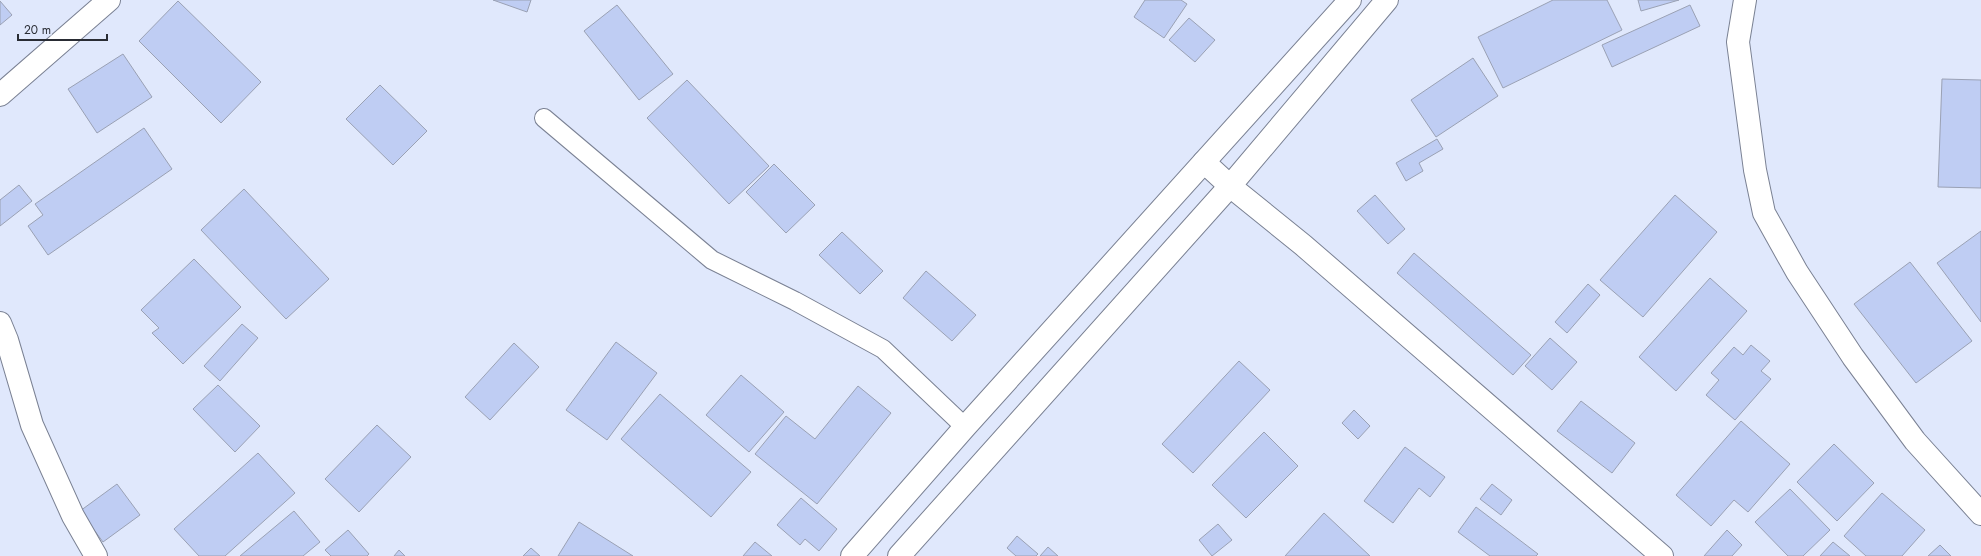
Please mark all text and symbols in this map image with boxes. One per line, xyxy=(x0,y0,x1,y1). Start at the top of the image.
scale bar xyxy=(18,16,107,42)
text: 20 m xyxy=(24,21,51,39)

